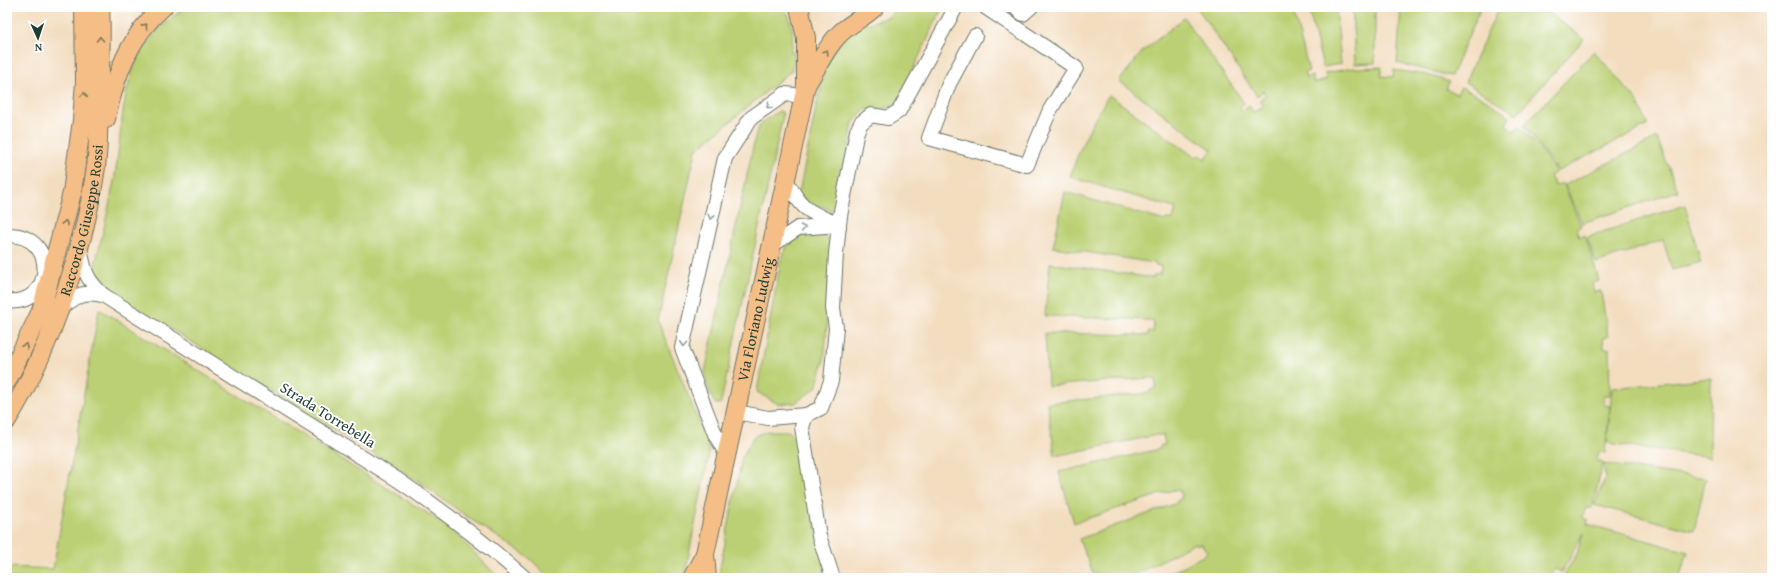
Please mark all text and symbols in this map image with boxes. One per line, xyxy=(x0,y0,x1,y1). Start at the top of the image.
north arrow xyxy=(18,18,58,58)
one-way arrow xyxy=(141,24,148,31)
one-way arrow xyxy=(96,36,104,42)
text: N xyxy=(34,40,43,56)
one-way arrow xyxy=(822,49,829,56)
one-way arrow xyxy=(80,92,88,98)
one-way arrow xyxy=(766,101,773,108)
street label: Raccordo Giuseppe Rossi xyxy=(54,144,108,298)
one-way arrow xyxy=(708,214,716,220)
one-way arrow xyxy=(60,220,69,227)
one-way arrow xyxy=(799,224,806,233)
street label: Via Floriano Ludwig xyxy=(732,255,779,383)
one-way arrow xyxy=(679,341,688,347)
one-way arrow xyxy=(20,343,28,351)
street label: Strada Torrebella xyxy=(276,377,380,452)

